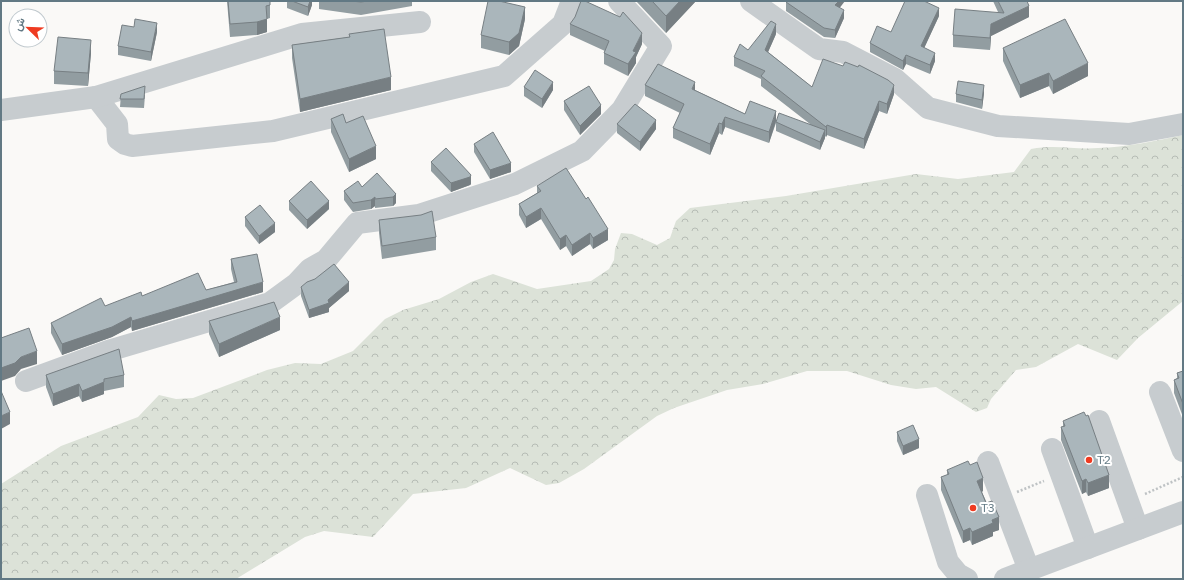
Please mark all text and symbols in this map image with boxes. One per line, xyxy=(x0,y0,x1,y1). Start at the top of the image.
north arrow xyxy=(8,8,48,48)
text: ش xyxy=(10,15,28,33)
place label: T2 xyxy=(1097,452,1111,467)
marker: T2 xyxy=(1084,455,1094,465)
place label: T3 xyxy=(981,500,995,515)
marker: T3 xyxy=(968,503,978,513)

